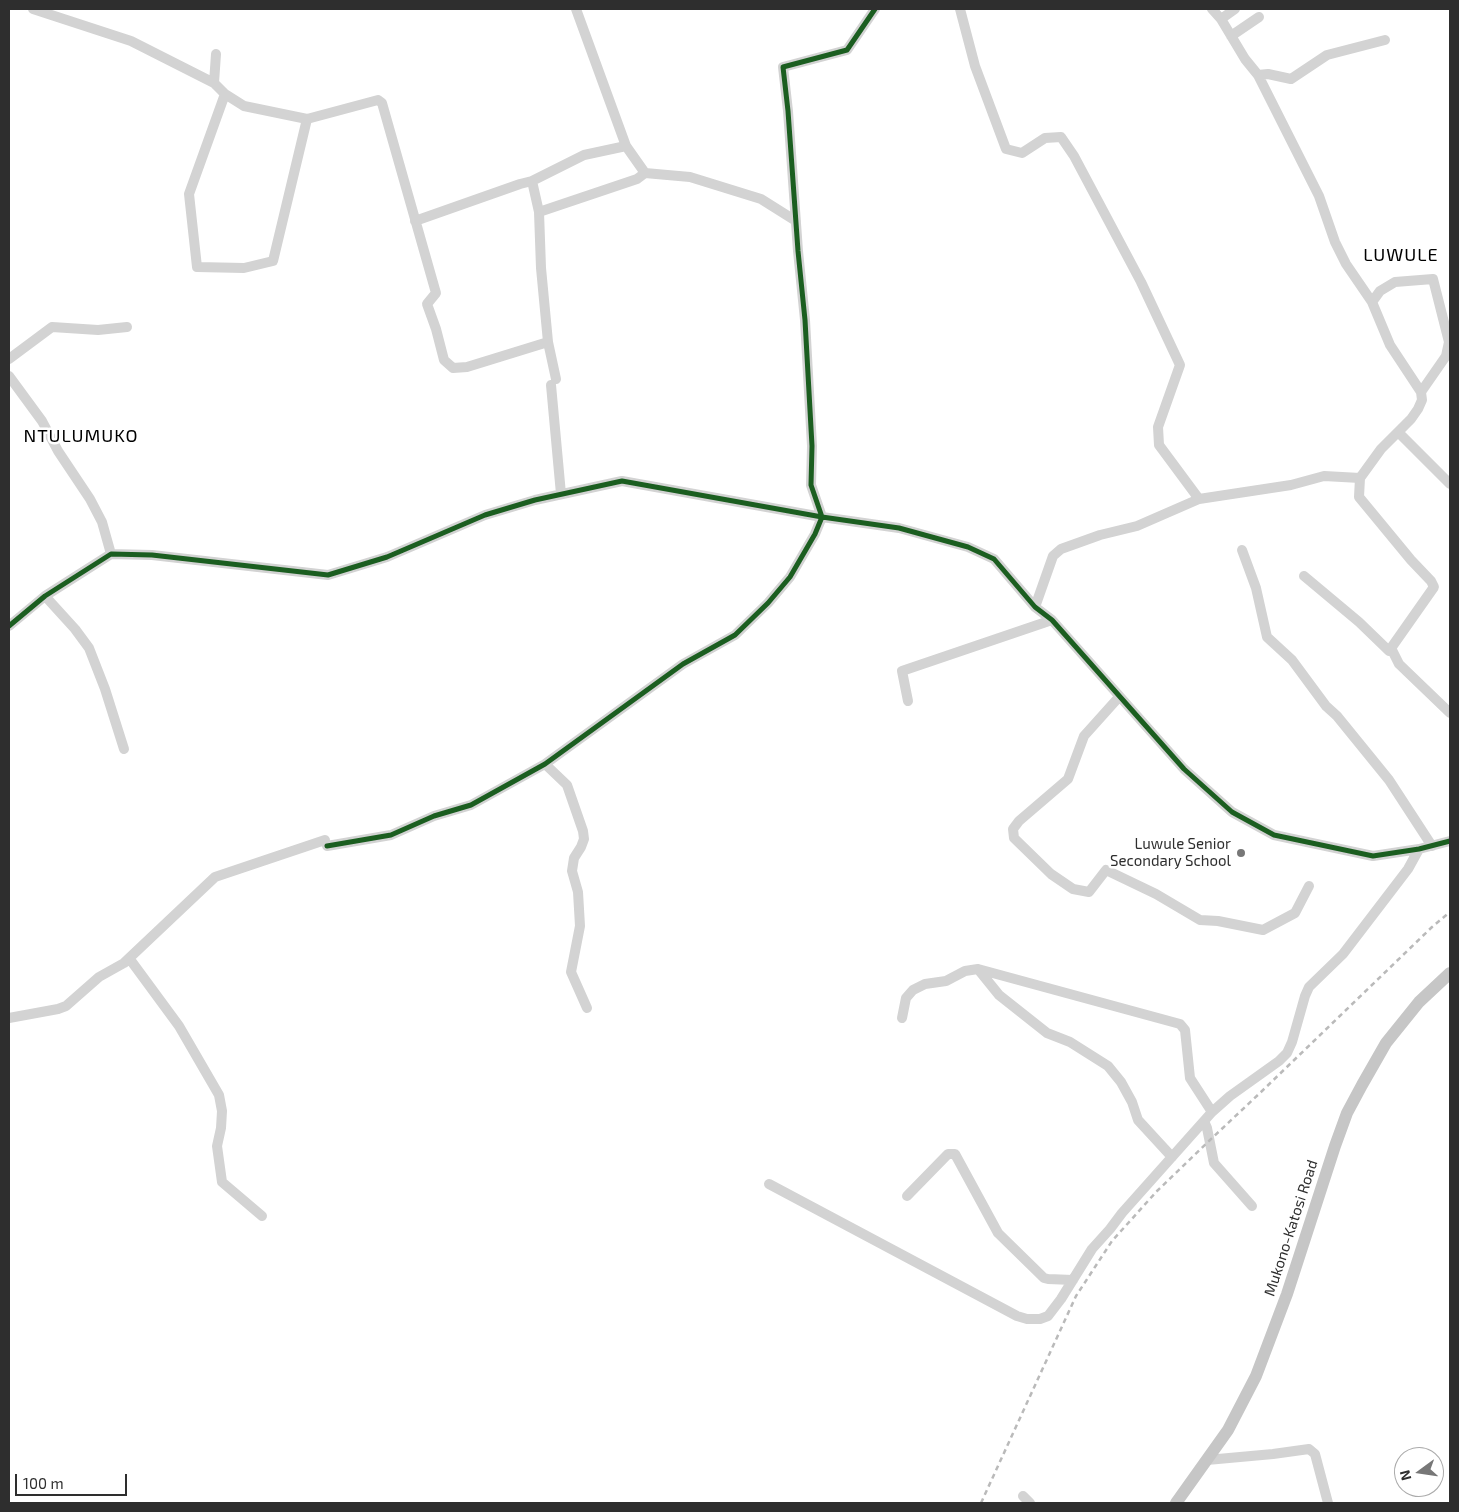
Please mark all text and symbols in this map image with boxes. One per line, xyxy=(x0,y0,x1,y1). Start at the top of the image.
district label: LUWULE xyxy=(1363,244,1439,266)
district label: NTULUMUKO xyxy=(22,425,140,447)
place label: Luwule Senior Secondary School xyxy=(1110,835,1231,870)
marker: Luwule Senior Secondary School xyxy=(1235,847,1247,859)
street label: Mukono-Katosi Road xyxy=(1260,1158,1322,1298)
north arrow xyxy=(1394,1447,1444,1497)
scale bar xyxy=(18,1464,130,1496)
text: N xyxy=(1395,1469,1414,1482)
text: 100 m xyxy=(23,1474,64,1492)

